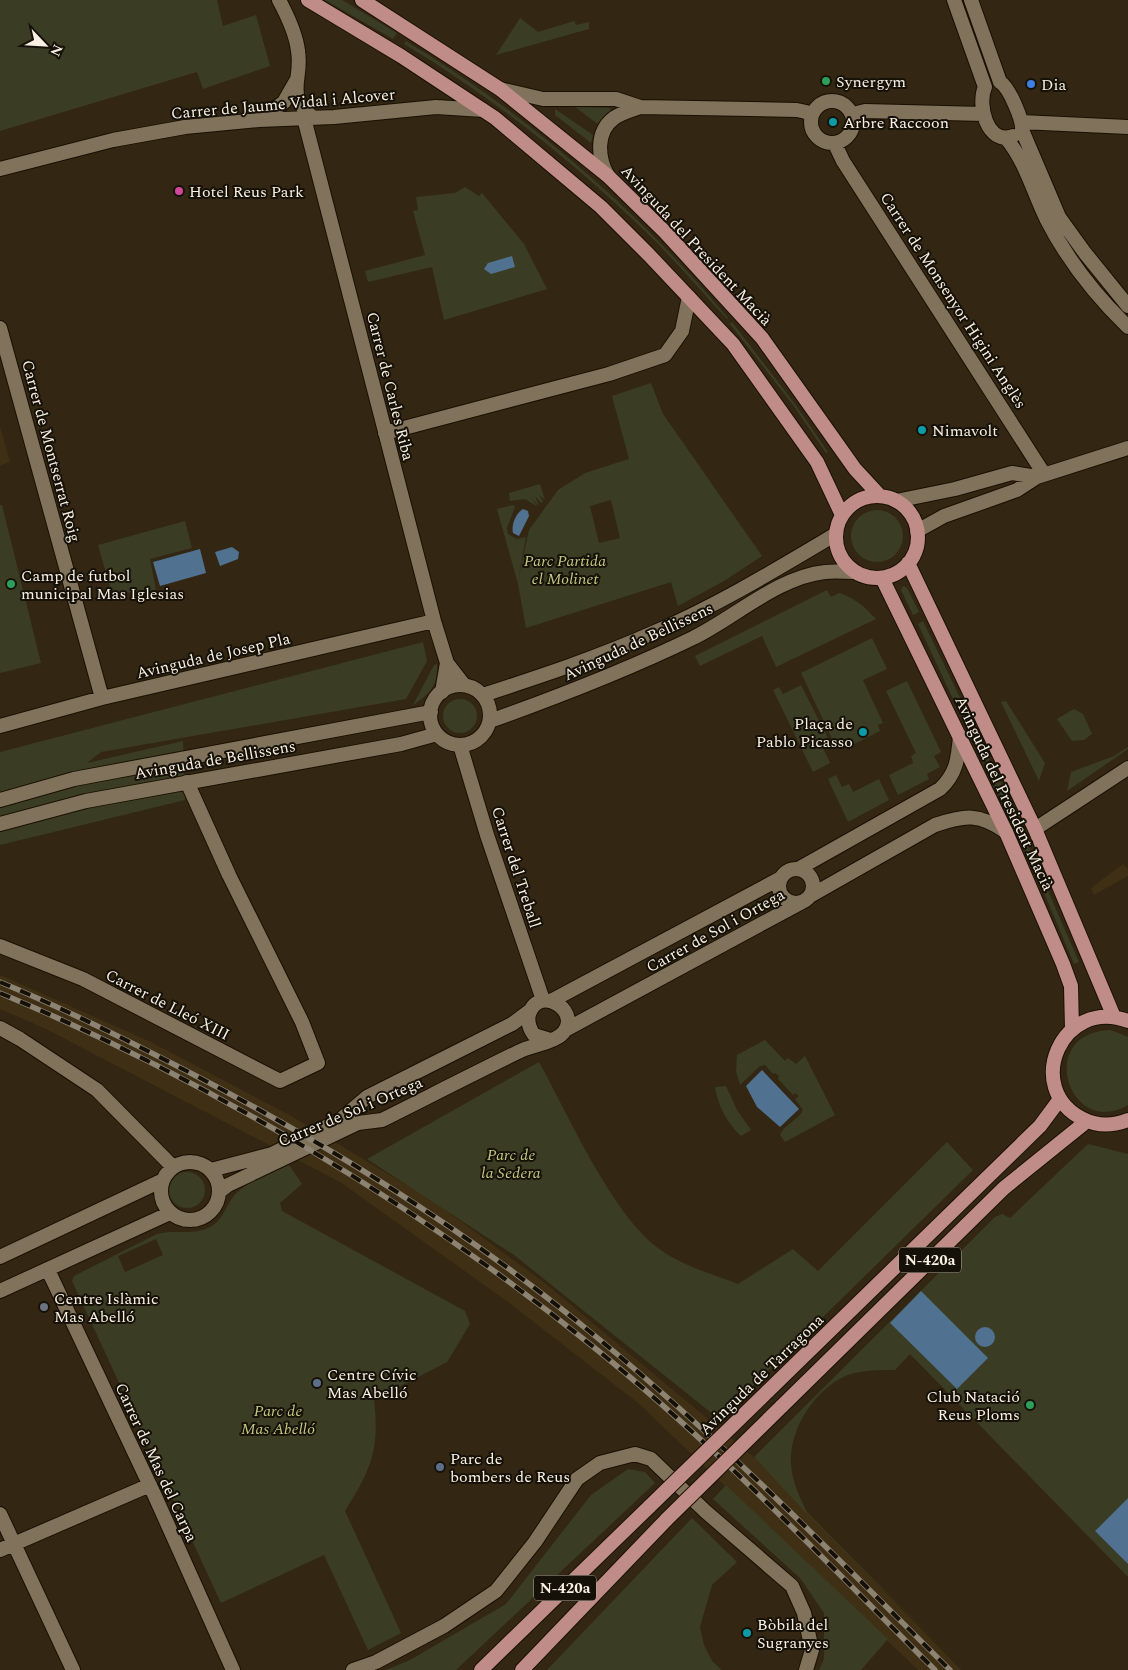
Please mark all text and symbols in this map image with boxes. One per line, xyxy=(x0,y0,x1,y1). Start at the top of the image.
north arrow xyxy=(20,20,70,70)
text: N xyxy=(44,41,68,60)
place label: Synergym xyxy=(836,70,906,94)
place label: Dia xyxy=(1041,73,1066,97)
marker: Synergym xyxy=(820,75,832,87)
marker: Dia xyxy=(1025,78,1037,90)
street label: Carrer de Jaume Vidal i Alcover xyxy=(170,82,396,126)
place label: Arbre Raccoon xyxy=(843,111,949,135)
marker: Arbre Raccoon xyxy=(827,116,839,128)
street label: Avinguda del President Macià xyxy=(615,160,778,332)
place label: Hotel Reus Park xyxy=(189,180,304,204)
marker: Hotel Reus Park xyxy=(173,185,185,197)
street label: Carrer de Monsenyor Higini Anglès xyxy=(874,188,1032,414)
street label: Carrer de Carles Riba xyxy=(360,309,420,463)
street label: Carrer de Montserrat Roig xyxy=(15,357,87,545)
place label: Nimavolt xyxy=(932,419,998,443)
marker: Nimavolt xyxy=(916,424,928,436)
park label: Parc Partida el Molinet xyxy=(524,549,606,591)
place label: Camp de futbol municipal Mas Iglesias xyxy=(21,564,184,606)
marker: Camp de futbol municipal Mas Iglesias xyxy=(5,578,17,590)
street label: Avinguda de Bellissens xyxy=(560,597,717,687)
street label: Avinguda de Josep Pla xyxy=(134,627,293,685)
street label: Avinguda del President Macià xyxy=(948,692,1060,895)
place label: Plaça de Pablo Picasso xyxy=(756,712,853,754)
marker: Plaça de Pablo Picasso xyxy=(857,726,869,738)
street label: Avinguda de Bellissens xyxy=(133,734,297,786)
street label: Carrer del Treball xyxy=(485,804,547,931)
street label: Carrer de Sol i Ortega xyxy=(642,883,789,979)
street label: Carrer de Lleó XIII xyxy=(101,963,234,1047)
street label: Carrer de Sol i Ortega xyxy=(274,1070,427,1153)
park label: Parc de la Sedera xyxy=(481,1143,541,1185)
road number: N-420a xyxy=(899,1248,961,1272)
place label: Centre Islàmic Mas Abelló xyxy=(54,1287,159,1329)
marker: Centre Islàmic Mas Abelló xyxy=(38,1301,50,1313)
street label: Avinguda de Tarragona xyxy=(694,1309,830,1441)
place label: Centre Cívic Mas Abelló xyxy=(327,1363,417,1405)
marker: Centre Cívic Mas Abelló xyxy=(311,1377,323,1389)
street label: Carrer de Mas del Carpa xyxy=(109,1379,204,1546)
place label: Club Natació Reus Ploms xyxy=(926,1385,1020,1427)
park label: Parc de Mas Abelló xyxy=(241,1399,315,1441)
marker: Club Natació Reus Ploms xyxy=(1024,1399,1036,1411)
place label: Parc de bombers de Reus xyxy=(450,1447,570,1489)
marker: Parc de bombers de Reus xyxy=(434,1461,446,1473)
road number: N-420a xyxy=(534,1576,596,1600)
place label: Bòbila del Sugranyes xyxy=(757,1613,829,1655)
marker: Bòbila del Sugranyes xyxy=(741,1627,753,1639)

